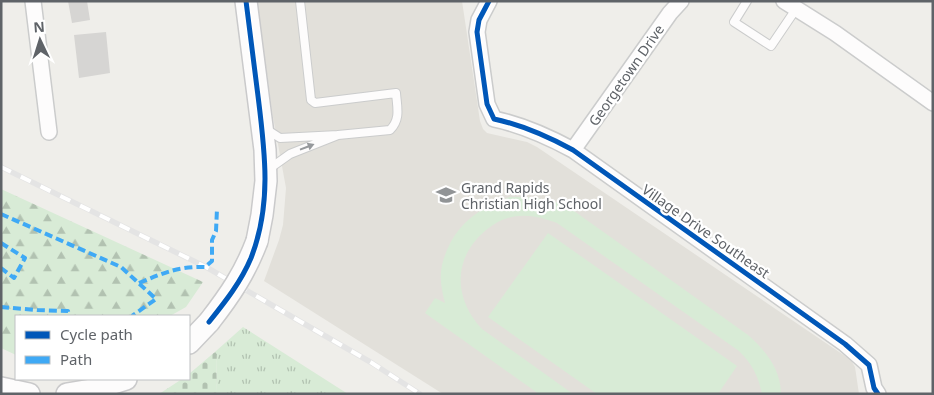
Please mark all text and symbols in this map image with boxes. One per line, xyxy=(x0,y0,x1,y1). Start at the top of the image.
north arrow xyxy=(15,15,65,65)
text: N xyxy=(33,17,45,36)
street label: Georgetown Drive xyxy=(584,20,668,130)
one-way arrow xyxy=(300,143,315,150)
place label: Grand Rapids Christian High School xyxy=(461,178,602,213)
street label: Village Drive Southeast xyxy=(638,180,774,282)
school or university icon: Grand Rapids Christian High School xyxy=(435,184,457,206)
legend xyxy=(15,315,190,380)
text: Cycle path xyxy=(60,324,133,344)
text: Path xyxy=(60,349,92,369)

